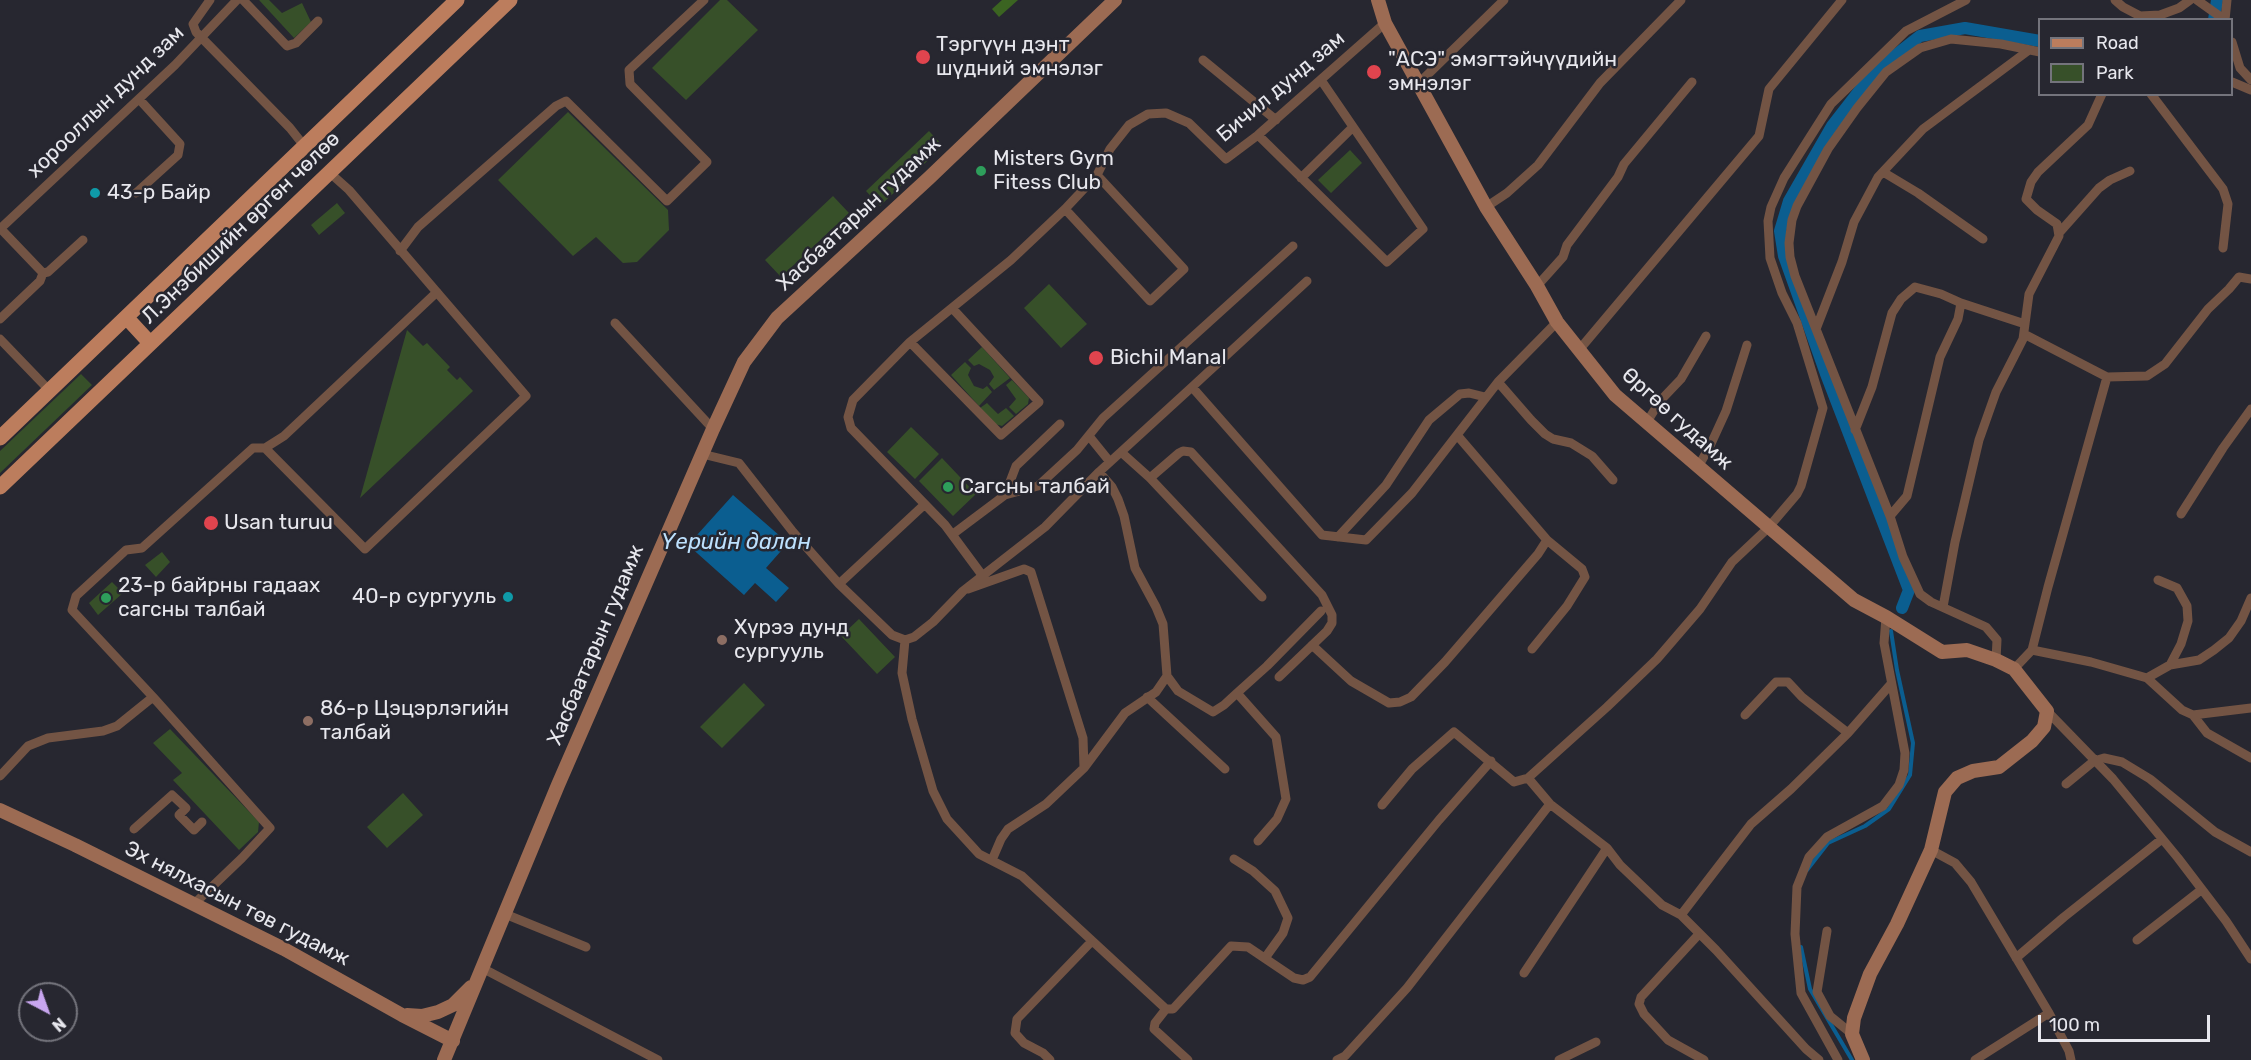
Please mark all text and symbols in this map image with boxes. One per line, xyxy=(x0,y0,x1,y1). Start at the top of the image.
legend xyxy=(2038,18,2233,96)
street label: хорооллын дунд зам xyxy=(22,21,190,183)
street label: Бичил дунд зам xyxy=(1212,26,1350,148)
place label: Тэргүүн дэнт шүдний эмнэлэг xyxy=(936,32,1103,82)
text: Road xyxy=(2096,32,2139,54)
place label: "АСЭ" эмэгтэйчүүдийн эмнэлэг xyxy=(1388,47,1617,97)
marker: Тэргүүн дэнт шүдний эмнэлэг xyxy=(914,48,932,66)
text: Park xyxy=(2096,62,2133,84)
marker: "АСЭ" эмэгтэйчүүдийн эмнэлэг xyxy=(1365,63,1383,81)
street label: Л.Энэбишийн өргөн чөлөө xyxy=(136,126,346,330)
street label: Хасбаатарын гудамж xyxy=(772,131,946,297)
place label: Misters Gym Fitess Club xyxy=(993,146,1114,196)
marker: Misters Gym Fitess Club xyxy=(974,164,988,178)
place label: 43-р Байр xyxy=(107,180,211,206)
marker: 43-р Байр xyxy=(88,186,102,200)
place label: Bichil Manal xyxy=(1110,345,1227,371)
marker: Bichil Manal xyxy=(1087,349,1105,367)
street label: Өргөө гудамж xyxy=(1616,363,1738,475)
place label: Сагсны талбай xyxy=(960,474,1110,500)
marker: Сагсны талбай xyxy=(941,480,955,494)
place label: Usan turuu xyxy=(224,510,333,536)
marker: Usan turuu xyxy=(202,514,220,532)
water label: Үерийн далан xyxy=(661,530,811,556)
street label: Хасбаатарын гудамж xyxy=(542,541,650,749)
place label: 23-р байрны гадаах сагсны талбай xyxy=(118,573,320,623)
place label: 40-р сургууль xyxy=(352,584,496,610)
marker: 40-р сургууль xyxy=(501,590,515,604)
marker: 23-р байрны гадаах сагсны талбай xyxy=(99,591,113,605)
place label: Хүрээ дунд сургууль xyxy=(734,615,849,665)
marker: Хүрээ дунд сургууль xyxy=(715,633,729,647)
place label: 86-р Цэцэрлэгийн талбай xyxy=(320,696,509,746)
marker: 86-р Цэцэрлэгийн талбай xyxy=(301,714,315,728)
street label: Эх нялхасын төв гудамж xyxy=(120,836,354,972)
north arrow xyxy=(18,982,78,1042)
scale bar xyxy=(2041,1003,2214,1041)
text: N xyxy=(48,1014,69,1035)
text: 100 m xyxy=(2049,1014,2100,1036)

